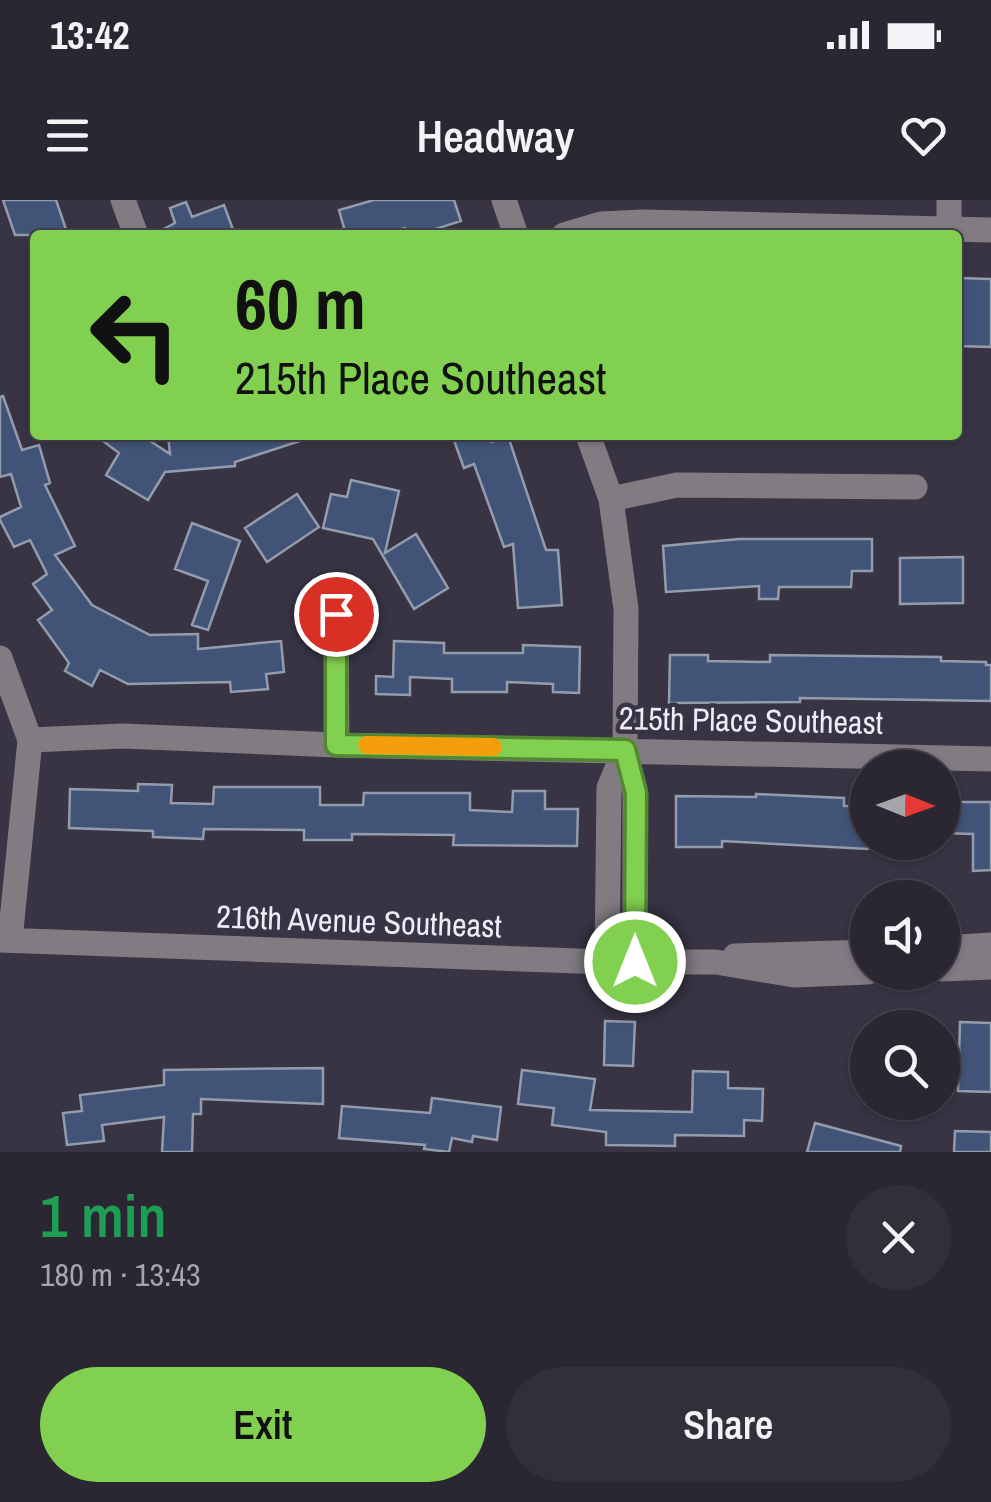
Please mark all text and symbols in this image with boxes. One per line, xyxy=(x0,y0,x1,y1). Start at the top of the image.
text: 13:42 xyxy=(50,10,130,61)
text: Headway xyxy=(417,105,574,166)
icon: menu xyxy=(40,108,95,163)
icon: heart xyxy=(896,108,951,163)
text: 60 m xyxy=(235,257,366,351)
icon: left xyxy=(70,270,200,400)
text: 215th Place Southeast xyxy=(235,347,606,408)
pin xyxy=(294,572,379,657)
icon: arrive xyxy=(309,587,364,642)
street label: 215th Place Southeast xyxy=(619,696,883,744)
north arrow xyxy=(850,750,960,860)
map controls xyxy=(850,750,960,1120)
button: sound xyxy=(850,880,960,990)
street label: 216th Avenue Southeast xyxy=(216,895,502,947)
position arrow xyxy=(583,910,687,1014)
button: search xyxy=(850,1010,960,1120)
text: 1 min xyxy=(40,1175,167,1256)
button: close xyxy=(846,1185,951,1290)
text: 180 m · 13:43 xyxy=(40,1253,200,1296)
button: Exit xyxy=(40,1367,486,1482)
button: Share xyxy=(506,1367,951,1482)

